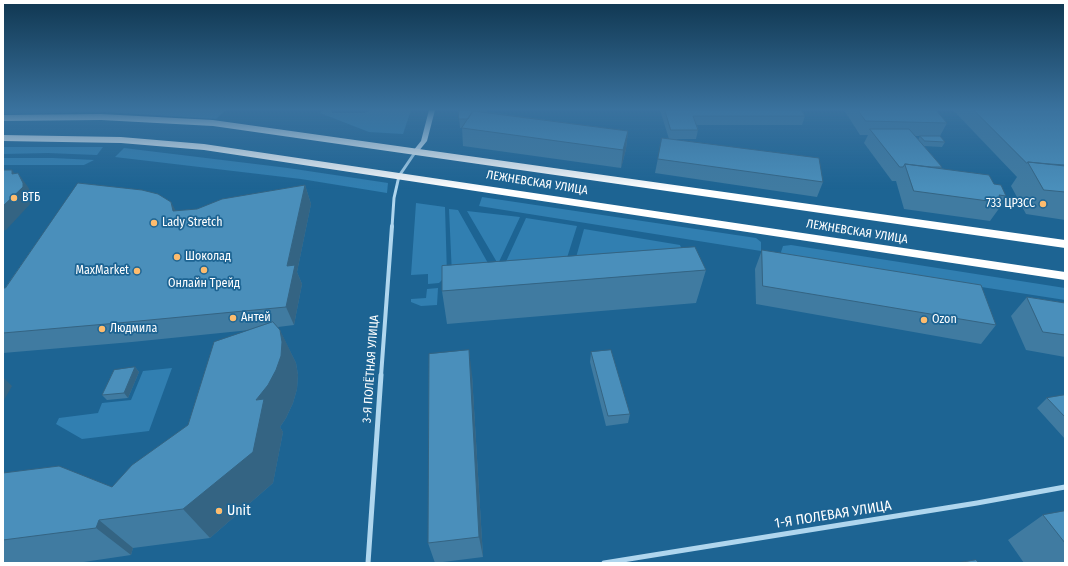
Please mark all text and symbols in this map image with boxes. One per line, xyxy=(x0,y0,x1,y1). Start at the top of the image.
street label: ЛЕЖНЕВСКАЯ УЛИЦА xyxy=(485,168,589,198)
place label: ВТБ xyxy=(22,191,40,205)
marker: ВТБ xyxy=(9,193,19,203)
place label: 733 ЦРЗСС xyxy=(986,197,1035,211)
marker: 733 ЦРЗСС xyxy=(1038,199,1048,209)
place label: Lady Stretch xyxy=(162,216,223,230)
street label: ЛЕЖНЕВСКАЯ УЛИЦА xyxy=(805,217,909,247)
marker: Lady Stretch xyxy=(149,218,159,228)
place label: Шоколад xyxy=(185,250,231,264)
marker: Шоколад xyxy=(172,252,182,262)
place label: MaxMarket xyxy=(75,264,129,278)
marker: Онлайн Трейд xyxy=(199,265,209,275)
marker: MaxMarket xyxy=(132,266,142,276)
place label: Онлайн Трейд xyxy=(168,277,240,291)
place label: Антей xyxy=(241,311,271,325)
marker: Антей xyxy=(228,313,238,323)
place label: Ozon xyxy=(932,313,957,327)
street label: 3-Я ПОЛЁТНАЯ УЛИЦА xyxy=(360,314,382,424)
marker: Ozon xyxy=(919,315,929,325)
place label: Людмила xyxy=(110,322,157,336)
marker: Людмила xyxy=(97,324,107,334)
street label: 1-Я ПОЛЕВАЯ УЛИЦА xyxy=(773,497,893,533)
place label: Unit xyxy=(227,503,251,519)
marker: Unit xyxy=(214,506,224,516)

